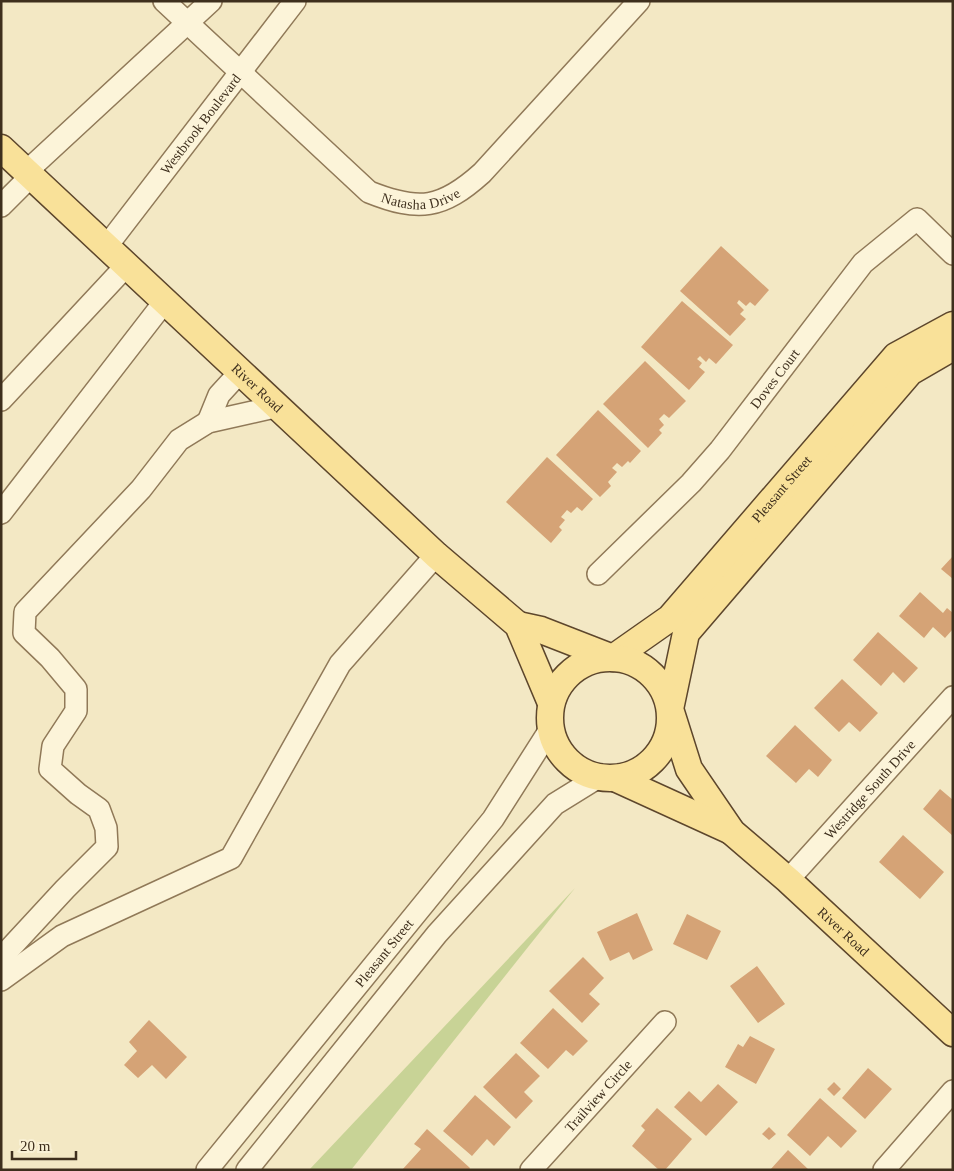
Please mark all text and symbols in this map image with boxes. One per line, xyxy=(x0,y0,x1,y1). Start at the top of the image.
street label: Westbrook Boulevard xyxy=(158,71,244,177)
street label: Natasha Drive xyxy=(379,186,463,212)
street label: Doves Court xyxy=(747,346,803,412)
street label: River Road xyxy=(228,361,286,416)
street label: Pleasant Street xyxy=(749,453,815,525)
street label: Westridge South Drive xyxy=(822,737,919,842)
street label: River Road xyxy=(815,905,872,959)
street label: Pleasant Street xyxy=(352,916,416,990)
street label: Trailview Circle xyxy=(562,1057,635,1135)
scale bar xyxy=(12,1128,76,1160)
text: 20 m xyxy=(20,1138,51,1154)

